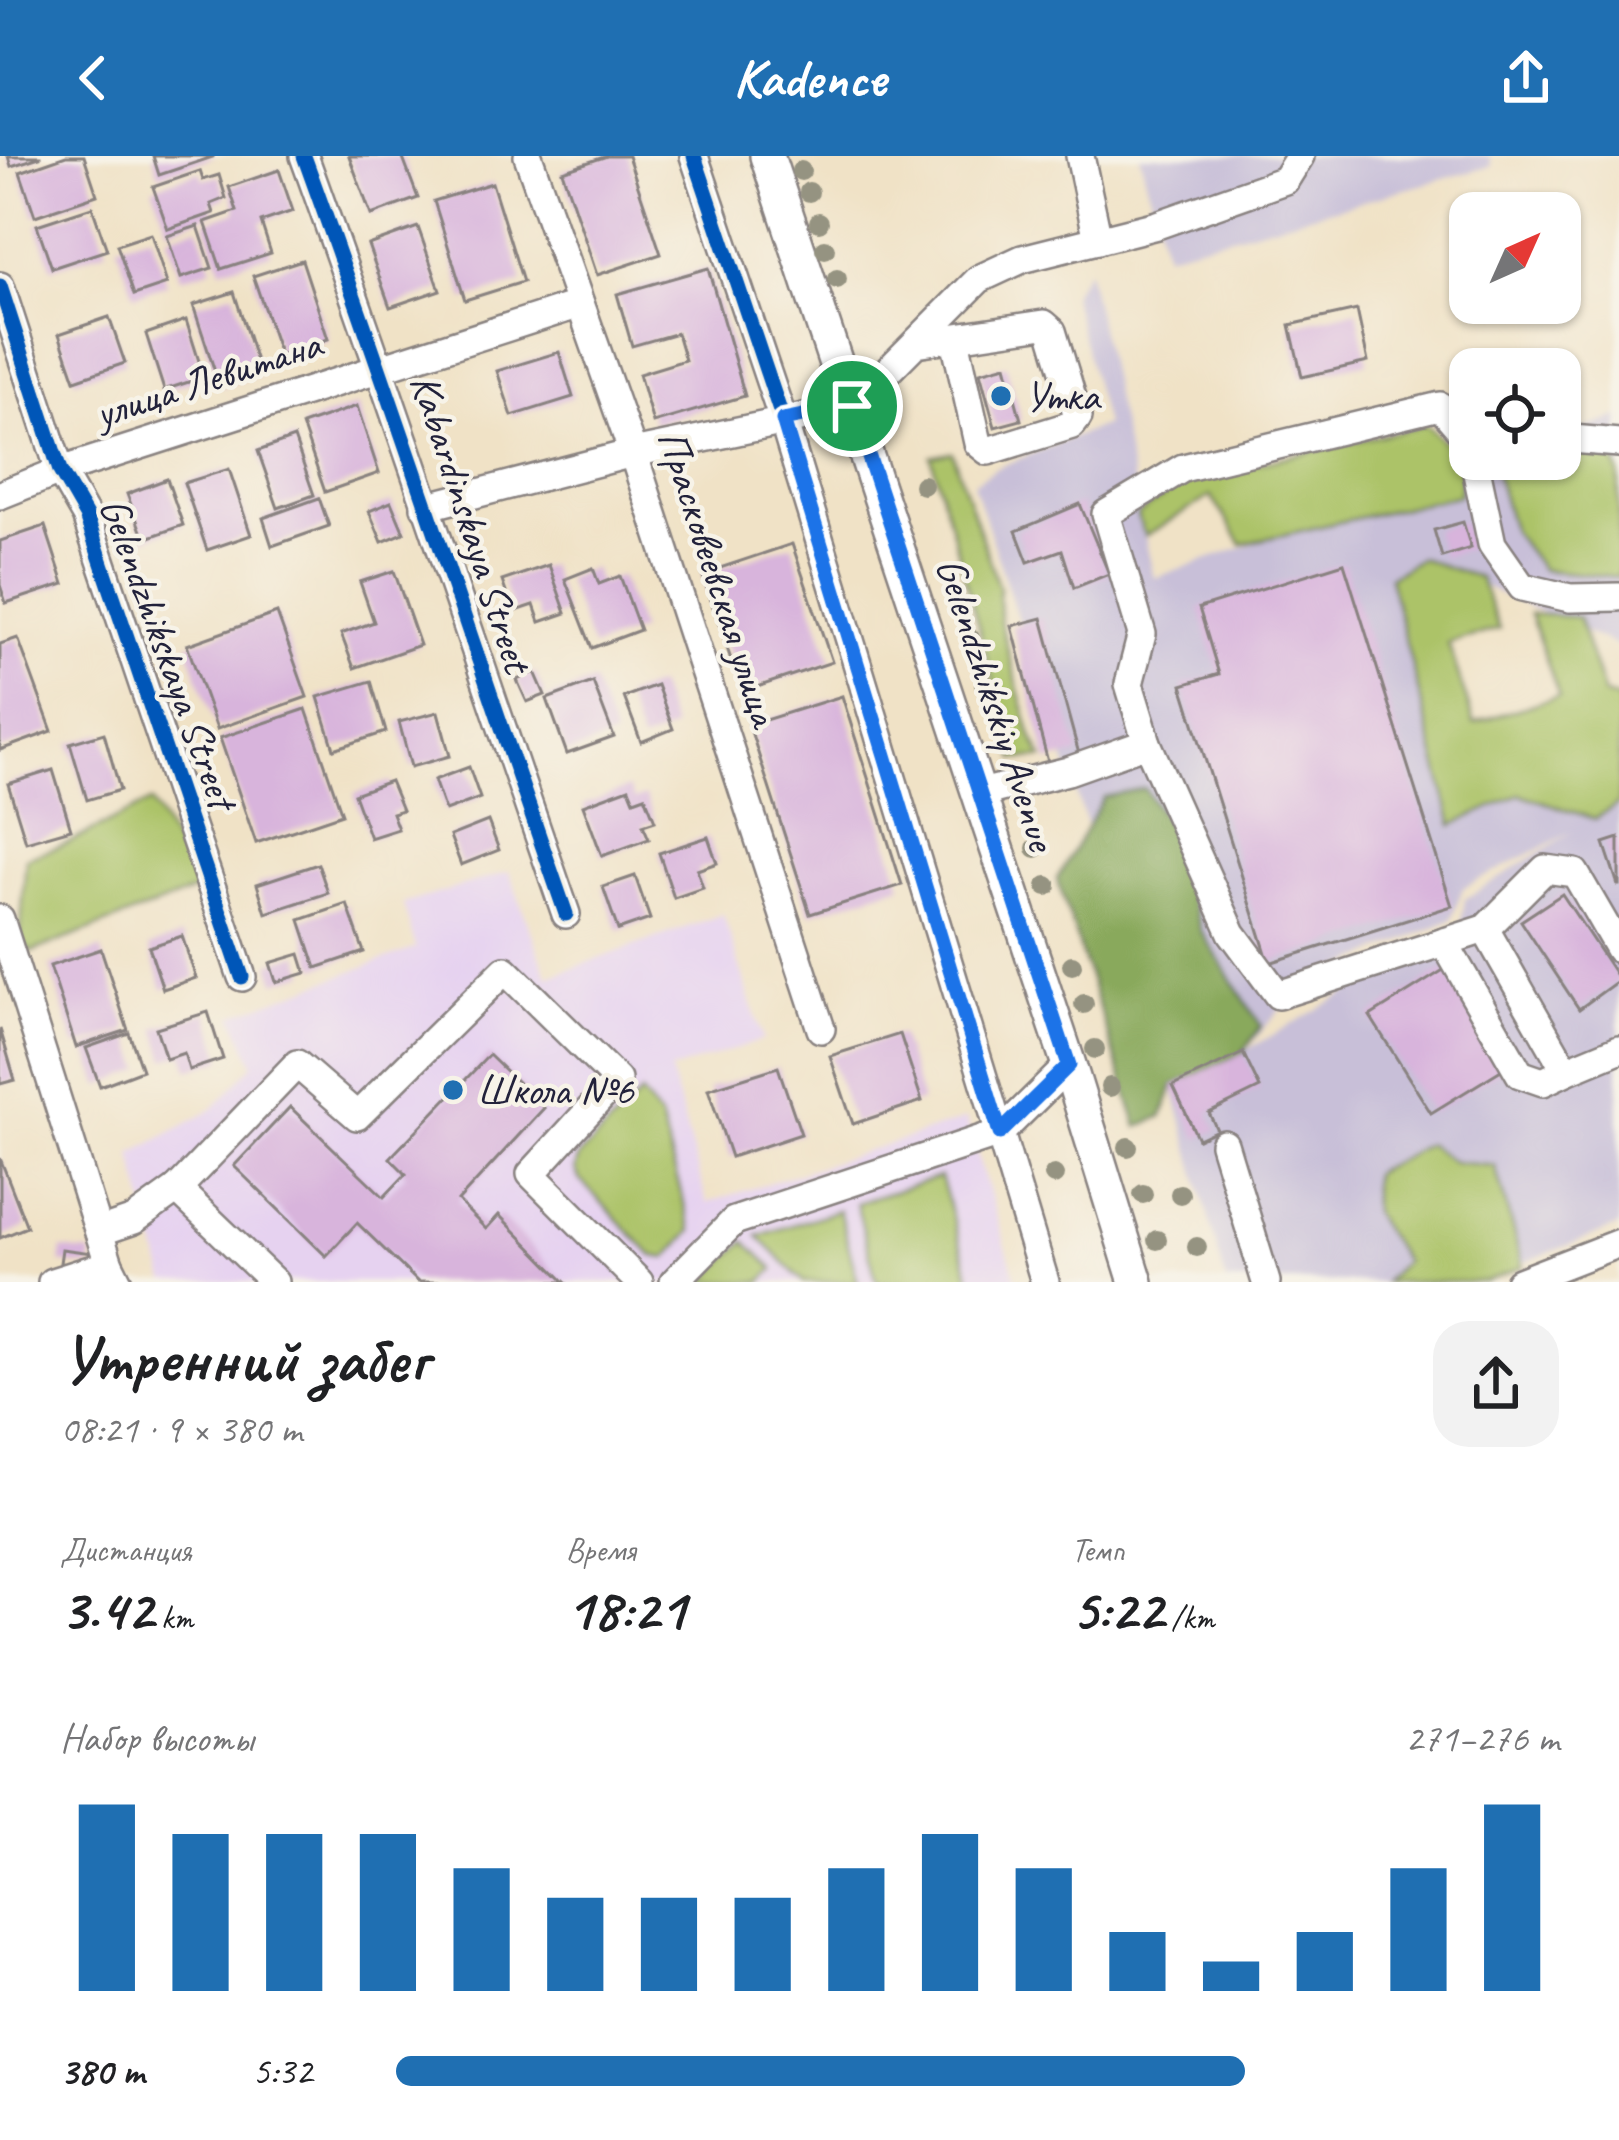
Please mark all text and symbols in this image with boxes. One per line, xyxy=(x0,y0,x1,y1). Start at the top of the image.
text: Kadence xyxy=(733,44,886,112)
icon: back xyxy=(60,45,126,111)
icon: share xyxy=(1493,45,1559,111)
north arrow xyxy=(1449,192,1581,324)
map controls xyxy=(1449,192,1581,480)
street label: улица Левитана xyxy=(86,317,330,441)
button: locate xyxy=(1449,348,1581,480)
pin xyxy=(801,355,903,457)
street label: Kabardinskaya Street xyxy=(398,367,545,683)
place label: Утка xyxy=(1025,370,1102,423)
icon: arrive xyxy=(819,373,885,439)
marker: Утка xyxy=(988,383,1014,409)
street label: Прасковеевская улица xyxy=(645,423,792,736)
street label: Gelendzhikskaya Street xyxy=(87,490,251,820)
street label: Gelendzhikskiy Avenue xyxy=(924,551,1069,860)
place label: Школа №6 xyxy=(477,1064,635,1117)
marker: Школа №6 xyxy=(440,1077,466,1103)
text: Утренний забег xyxy=(60,1318,428,1401)
button: share xyxy=(1433,1321,1559,1447)
text: 08:21 · 9 × 380 m xyxy=(60,1405,302,1454)
text: Дистанция xyxy=(60,1529,192,1571)
text: Время xyxy=(566,1529,635,1571)
text: Темп xyxy=(1071,1529,1124,1571)
text: 3.42 xyxy=(60,1571,153,1647)
text: 18:21 xyxy=(566,1571,686,1647)
text: 5:22 xyxy=(1071,1571,1163,1647)
text: km xyxy=(153,1597,193,1639)
text: /km xyxy=(1163,1597,1214,1639)
text: Набор высоты xyxy=(60,1714,254,1763)
text: 271–276 m xyxy=(1405,1714,1559,1763)
text: 380 m xyxy=(60,2047,144,2096)
text: 5:32 xyxy=(252,2047,312,2096)

